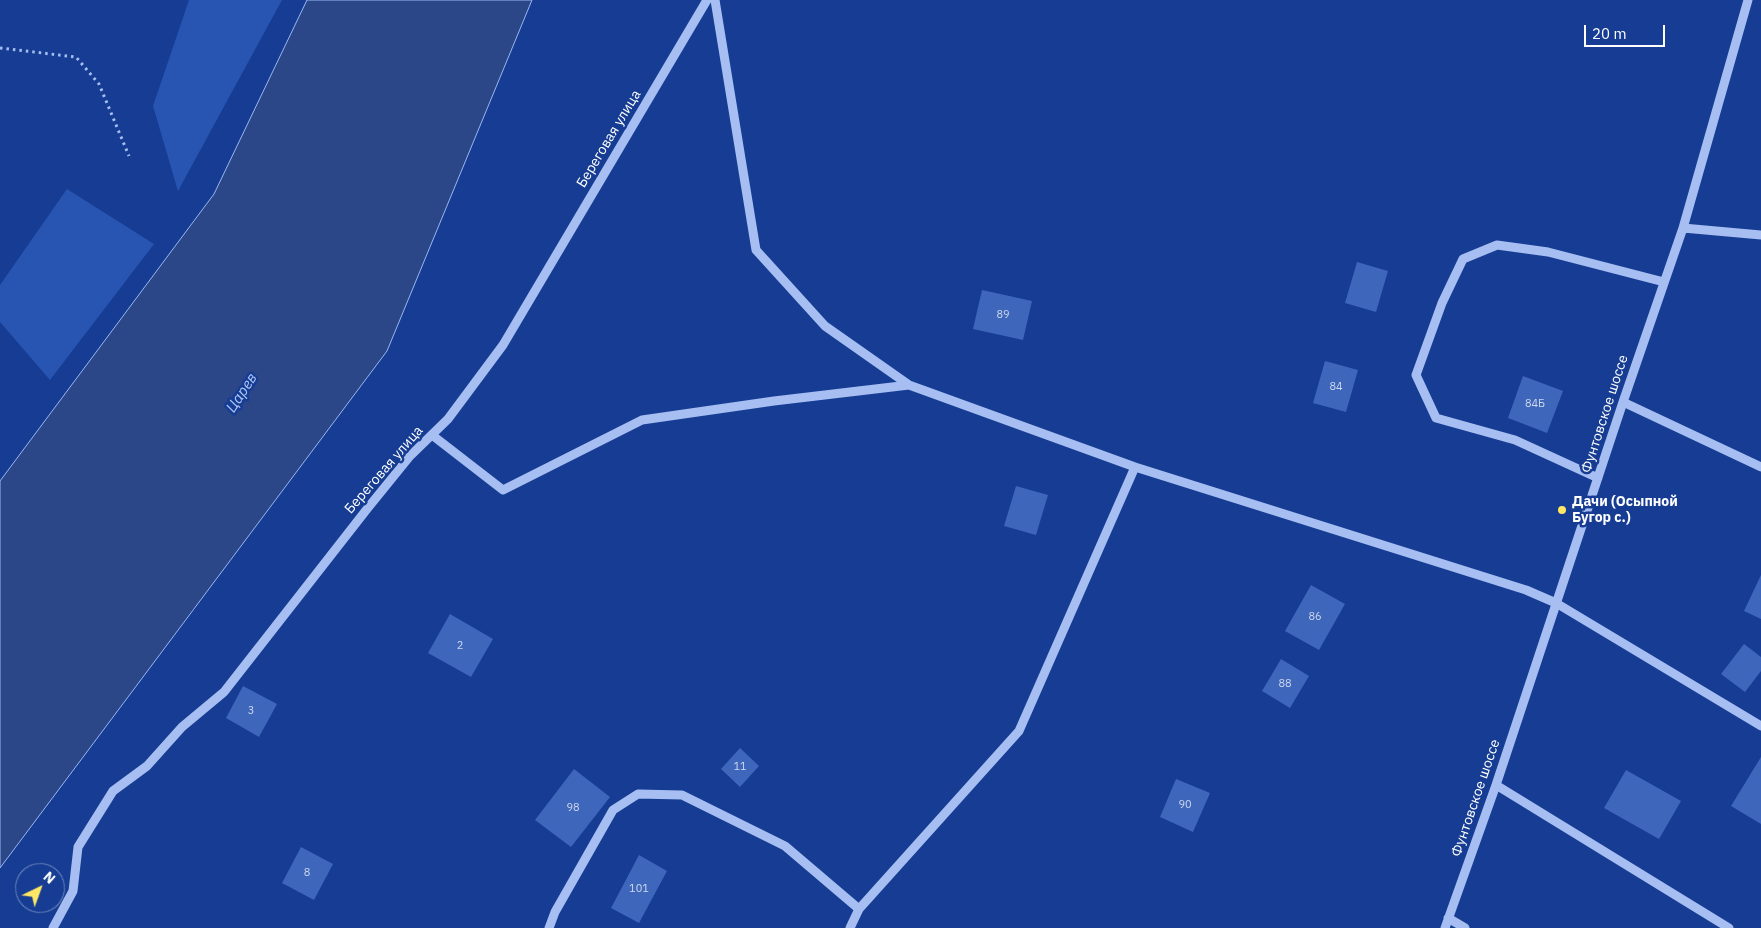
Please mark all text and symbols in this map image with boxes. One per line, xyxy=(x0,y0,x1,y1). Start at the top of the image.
scale bar xyxy=(1586,15,1667,47)
text: 20 m xyxy=(1592,24,1627,43)
street label: Береговая улица xyxy=(573,87,645,191)
house number: 89 xyxy=(996,308,1010,322)
street label: Фунтовское шоссе xyxy=(1578,353,1632,475)
water label: Царев xyxy=(223,370,261,416)
house number: 84 xyxy=(1329,380,1343,394)
house number: 84Б xyxy=(1525,397,1545,411)
street label: Береговая улица xyxy=(341,423,427,517)
place label: Дачи (Осыпной Бугор с.) xyxy=(1572,494,1678,526)
marker: Дачи (Осыпной Бугор с.) xyxy=(1556,504,1568,516)
house number: 86 xyxy=(1308,610,1322,624)
house number: 2 xyxy=(457,639,463,653)
house number: 88 xyxy=(1278,677,1292,691)
house number: 3 xyxy=(248,704,254,718)
street label: Фунтовское шоссе xyxy=(1448,737,1504,859)
house number: 11 xyxy=(733,760,747,774)
house number: 90 xyxy=(1178,798,1192,812)
house number: 98 xyxy=(566,801,580,815)
north arrow xyxy=(15,863,65,913)
house number: 8 xyxy=(304,866,310,880)
text: N xyxy=(40,868,59,888)
house number: 101 xyxy=(629,882,649,896)

